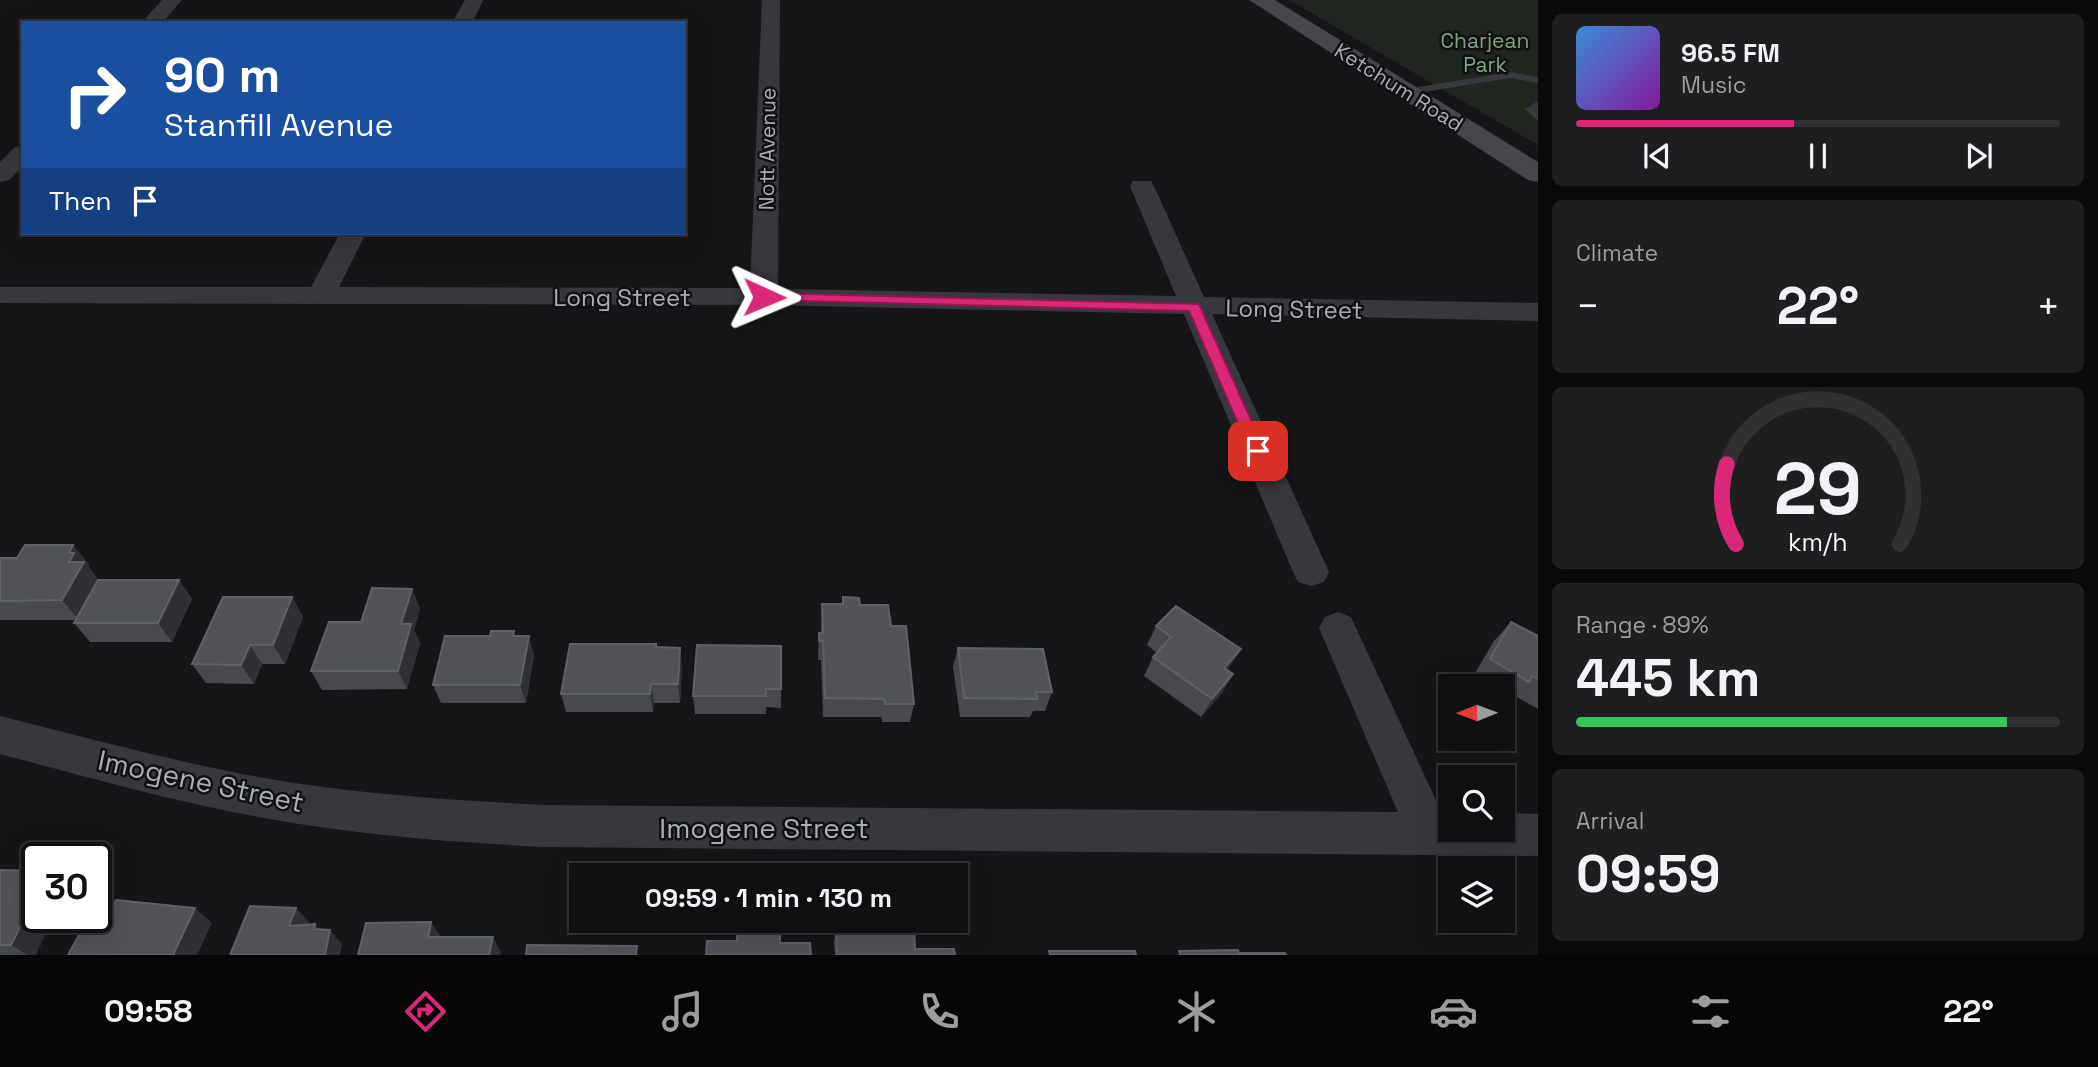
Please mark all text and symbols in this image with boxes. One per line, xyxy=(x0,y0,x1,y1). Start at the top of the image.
park label: Charjean Park xyxy=(1441,27,1529,78)
text: 96.5 FM xyxy=(1681,36,1780,70)
street label: Ketchum Road xyxy=(1330,37,1468,137)
text: 90 m xyxy=(164,44,280,106)
icon: right xyxy=(49,49,140,140)
text: Music xyxy=(1681,70,1746,100)
street label: Nott Avenue xyxy=(752,87,782,211)
text: Stanfill Avenue xyxy=(164,105,394,145)
icon: previous xyxy=(1638,137,1676,175)
icon: pause xyxy=(1799,137,1837,175)
icon: next xyxy=(1960,137,1998,175)
icon: arrive xyxy=(126,182,164,220)
text: Then xyxy=(49,184,112,218)
text: Climate xyxy=(1576,238,1658,268)
position arrow xyxy=(727,260,801,334)
text: 22° xyxy=(1777,273,1859,339)
street label: Long Street xyxy=(553,282,691,313)
text: − xyxy=(1576,282,1600,330)
text: + xyxy=(2036,282,2060,330)
street label: Long Street xyxy=(1225,292,1363,326)
pin xyxy=(1228,421,1288,481)
icon: arrive xyxy=(1239,432,1277,470)
text: 29 xyxy=(1774,442,1862,535)
text: km/h xyxy=(1788,525,1848,557)
text: Range · 89% xyxy=(1576,610,1709,640)
text: 445 km xyxy=(1576,645,1760,711)
north arrow xyxy=(1438,674,1516,751)
map controls xyxy=(1438,674,1515,933)
street label: Imogene Street xyxy=(95,742,307,820)
button: search xyxy=(1438,765,1515,842)
text: Arrival xyxy=(1576,806,1644,836)
street label: Imogene Street xyxy=(659,810,869,846)
text: 09:59 xyxy=(1576,841,1721,907)
speed limit sign: 30 xyxy=(21,842,112,933)
button: layers xyxy=(1438,856,1515,933)
text: 09:59 · 1 min · 130 m xyxy=(645,881,892,915)
icon: directions xyxy=(401,987,450,1036)
icon: music xyxy=(658,987,707,1036)
icon: phone xyxy=(915,987,964,1036)
icon: climate xyxy=(1172,987,1221,1036)
icon: car xyxy=(1429,987,1478,1036)
icon: filters xyxy=(1686,987,1735,1036)
text: 09:58 xyxy=(104,991,193,1031)
text: 22° xyxy=(1943,991,1994,1031)

